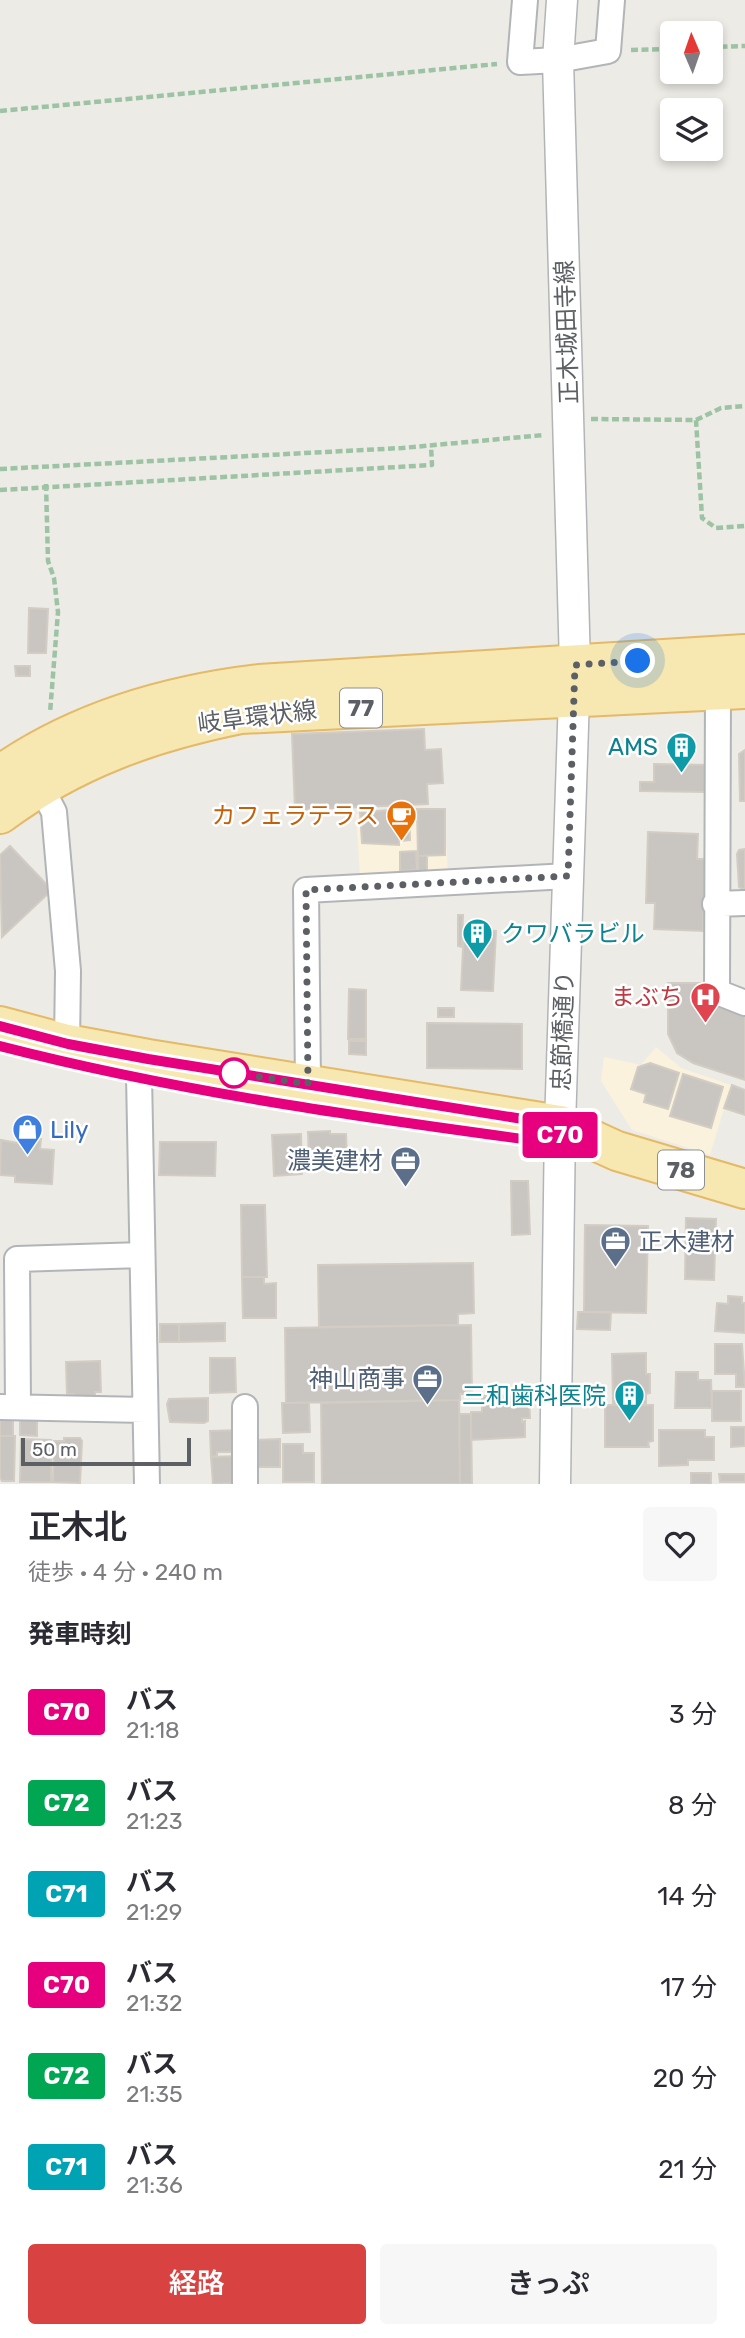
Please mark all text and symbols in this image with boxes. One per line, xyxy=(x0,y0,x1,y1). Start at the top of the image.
north arrow xyxy=(660,21,723,84)
map controls xyxy=(660,21,723,161)
button: layers xyxy=(660,98,723,161)
street label: 正木城田寺線 xyxy=(550,260,584,404)
your location xyxy=(620,643,655,678)
road number: 77 xyxy=(340,688,382,728)
street label: 岐阜環状線 xyxy=(196,696,318,738)
building icon: AMS xyxy=(664,730,698,774)
place label: AMS xyxy=(608,733,658,761)
cafe icon: カフェラテラス xyxy=(385,799,419,843)
place label: カフェラテラス xyxy=(211,802,379,830)
building icon: クワバラビル xyxy=(461,917,495,961)
place label: クワバラビル xyxy=(501,920,645,948)
street label: 忠節橋通り xyxy=(547,971,579,1091)
hospital icon: まぶち xyxy=(689,980,723,1024)
place label: まぶち xyxy=(611,983,683,1011)
unlabelled marker xyxy=(219,1058,249,1088)
line badge: C70 xyxy=(520,1112,600,1158)
shop icon: Lily xyxy=(10,1113,44,1157)
place label: Lily xyxy=(50,1116,88,1144)
text: C70 xyxy=(537,1121,583,1149)
office icon: 濃美建材 xyxy=(389,1144,423,1188)
place label: 濃美建材 xyxy=(287,1147,383,1175)
road number: 78 xyxy=(658,1150,704,1190)
office icon: 正木建材 xyxy=(599,1225,633,1269)
place label: 正木建材 xyxy=(639,1228,735,1256)
office icon: 神山商事 xyxy=(411,1362,445,1406)
place label: 神山商事 xyxy=(309,1365,405,1393)
building icon: 三和歯科医院 xyxy=(612,1379,646,1423)
place label: 三和歯科医院 xyxy=(462,1382,606,1410)
scale bar xyxy=(21,1435,191,1467)
text: 50 m xyxy=(32,1438,77,1461)
text: 正木北 xyxy=(28,1507,127,1546)
button: heart xyxy=(643,1507,717,1581)
text: 徒歩 · 4 分 · 240 m xyxy=(28,1558,223,1586)
text: 発車時刻 xyxy=(28,1619,132,1650)
text: バス xyxy=(126,1685,178,1716)
text: C70 xyxy=(43,1698,90,1726)
text: 3 分 xyxy=(669,1699,717,1730)
text: 21:18 xyxy=(126,1716,180,1744)
text: バス xyxy=(126,1776,178,1807)
text: C72 xyxy=(43,1789,90,1817)
text: 8 分 xyxy=(668,1790,717,1821)
text: 21:23 xyxy=(126,1807,183,1835)
text: バス xyxy=(126,1867,178,1898)
text: C71 xyxy=(45,1880,88,1908)
text: 14 分 xyxy=(657,1881,717,1912)
text: 21:29 xyxy=(126,1898,182,1926)
text: バス xyxy=(126,1958,178,1989)
text: C70 xyxy=(43,1971,90,1999)
text: 17 分 xyxy=(660,1972,717,2003)
text: 21:32 xyxy=(126,1989,183,2017)
text: バス xyxy=(126,2049,178,2080)
text: C72 xyxy=(43,2062,90,2090)
text: 20 分 xyxy=(653,2063,717,2094)
text: 21:35 xyxy=(126,2080,183,2108)
text: バス xyxy=(126,2140,178,2171)
text: C71 xyxy=(45,2153,88,2181)
text: 21 分 xyxy=(658,2154,717,2185)
text: 21:36 xyxy=(126,2171,183,2199)
button: 経路 xyxy=(28,2244,366,2324)
button: きっぷ xyxy=(380,2244,717,2324)

